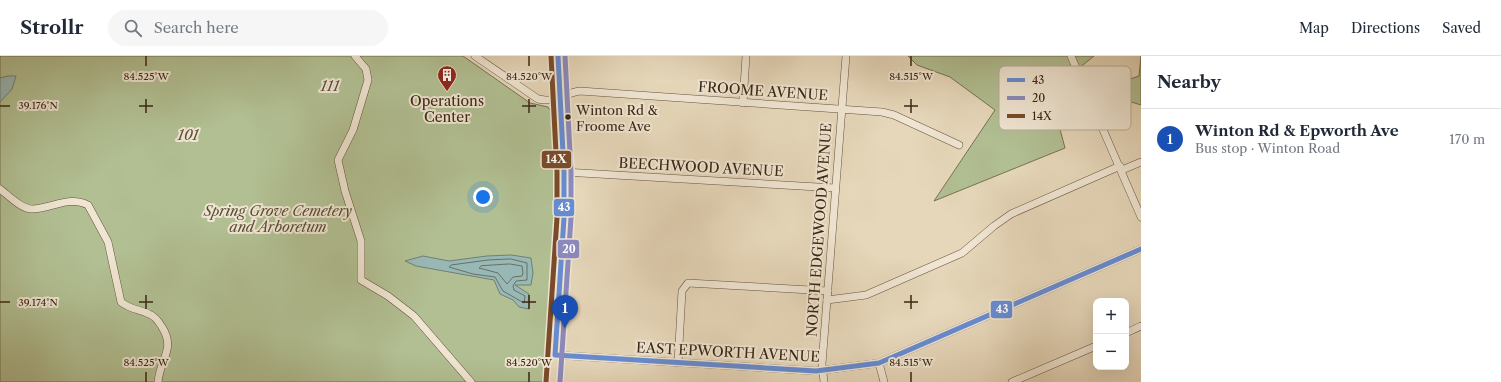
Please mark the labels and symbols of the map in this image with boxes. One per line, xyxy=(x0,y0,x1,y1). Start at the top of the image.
building icon: Operations Center xyxy=(436,64,458,92)
legend xyxy=(999,66,1131,130)
text: 84.525°W xyxy=(123,70,170,83)
text: 84.520°W xyxy=(506,70,553,83)
text: 84.515°W xyxy=(889,70,934,83)
text: 43 xyxy=(1032,73,1044,87)
park label: 111 xyxy=(320,77,340,95)
street label: FROOME AVENUE xyxy=(697,77,829,105)
text: 20 xyxy=(1032,91,1045,105)
place label: Operations Center xyxy=(410,92,484,126)
text: 39.176°N xyxy=(18,99,58,112)
place label: Winton Rd & Froome Ave xyxy=(575,102,658,134)
text: 14X xyxy=(1032,109,1052,123)
marker: Winton Rd & Froome Ave xyxy=(563,112,573,122)
street label: NORTH EDGEWOOD AVENUE xyxy=(803,122,835,338)
park label: 101 xyxy=(176,126,199,144)
line badge: 14X xyxy=(541,150,572,169)
text: 14X xyxy=(546,152,567,166)
street label: BEECHWOOD AVENUE xyxy=(618,154,784,180)
your location xyxy=(473,187,493,207)
line badge: 43 xyxy=(553,198,575,217)
text: 43 xyxy=(558,200,570,214)
park label: Spring Grove Cemetery and Arboretum xyxy=(203,202,352,236)
line badge: 20 xyxy=(557,239,580,259)
text: 20 xyxy=(562,242,576,256)
pin: 1 xyxy=(552,295,578,328)
text: 39.174°N xyxy=(18,296,58,309)
line badge: 43 xyxy=(990,300,1013,319)
text: 43 xyxy=(996,302,1008,316)
street label: EAST EPWORTH AVENUE xyxy=(636,338,820,366)
text: 84.525°W xyxy=(123,356,170,369)
text: 84.520°W xyxy=(506,356,553,369)
text: 84.515°W xyxy=(889,356,934,369)

